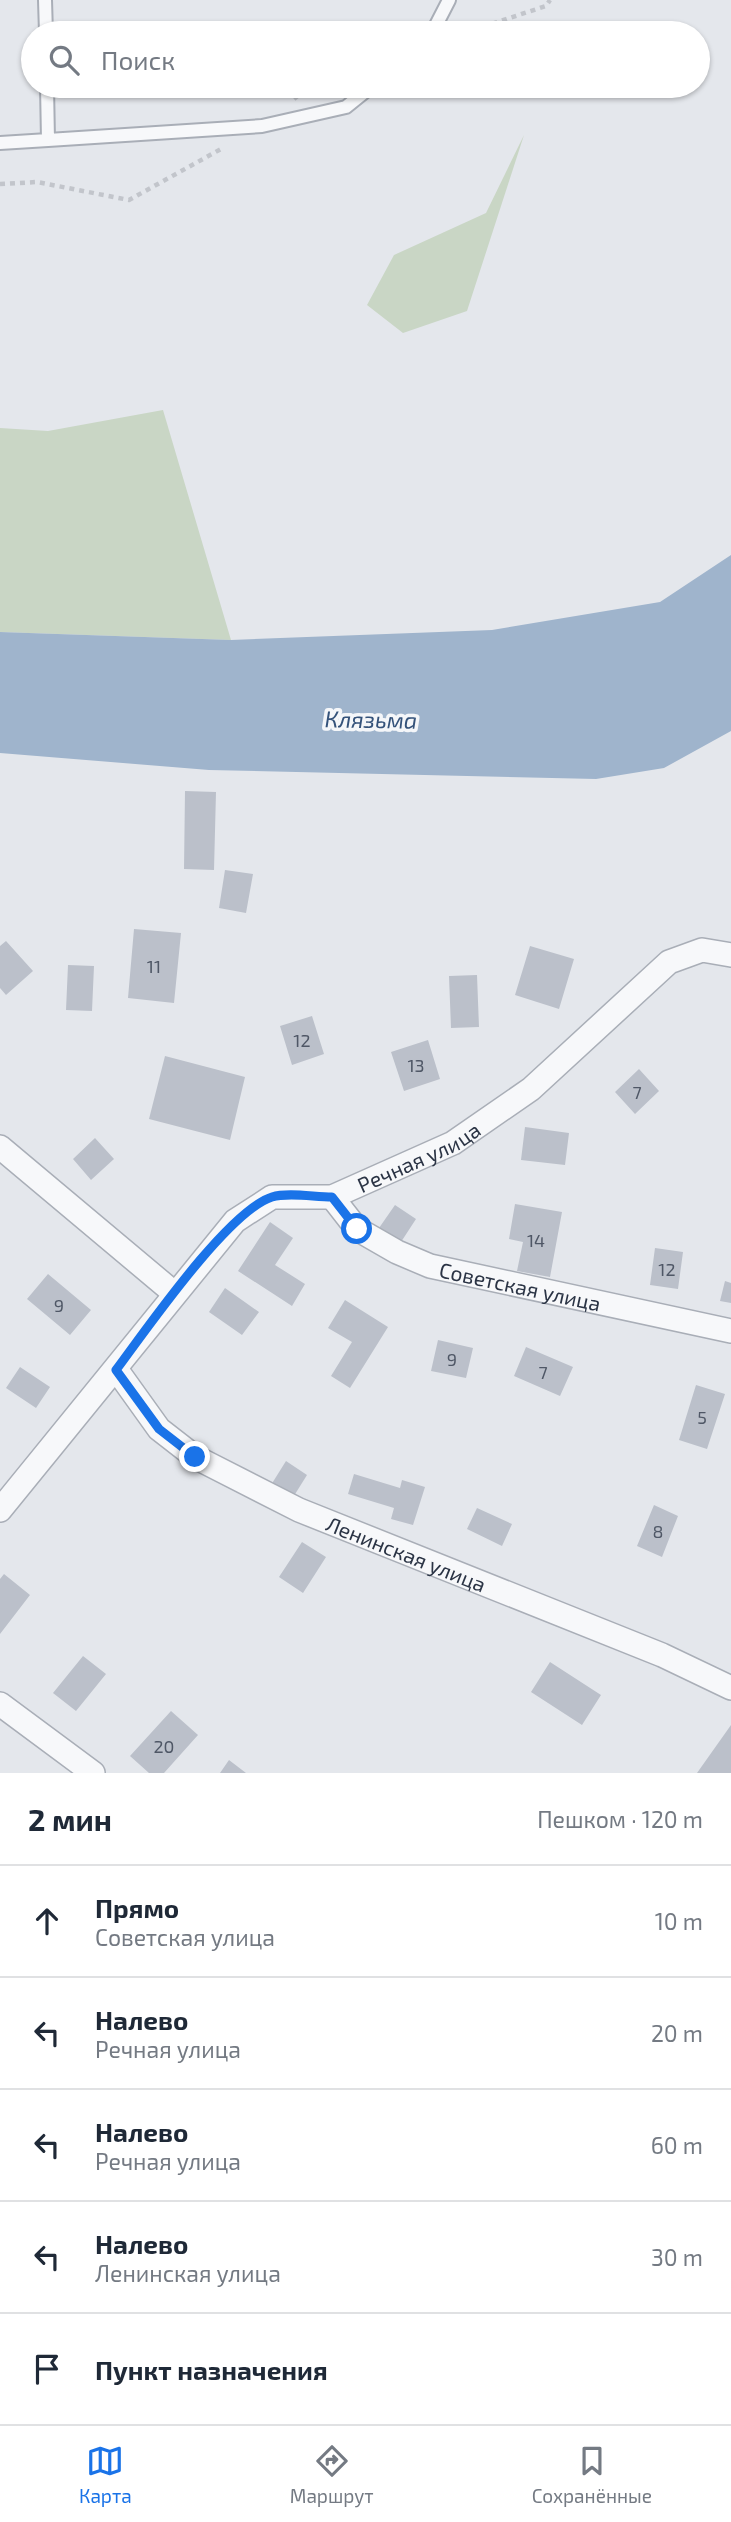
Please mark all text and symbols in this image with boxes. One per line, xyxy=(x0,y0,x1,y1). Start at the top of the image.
search box xyxy=(21,21,710,98)
icon: search xyxy=(45,41,83,79)
text: Поиск xyxy=(101,44,175,75)
water label: Клязьма xyxy=(324,704,418,734)
house number: 11 xyxy=(147,955,161,977)
house number: 12 xyxy=(293,1029,311,1051)
house number: 13 xyxy=(407,1054,425,1076)
house number: 7 xyxy=(632,1081,642,1103)
street label: Речная улица xyxy=(353,1116,484,1197)
route start xyxy=(341,1213,372,1244)
house number: 14 xyxy=(527,1229,545,1251)
street label: Советская улица xyxy=(437,1256,603,1315)
house number: 12 xyxy=(658,1258,676,1280)
house number: 9 xyxy=(54,1294,64,1316)
house number: 9 xyxy=(447,1348,457,1370)
house number: 7 xyxy=(538,1361,548,1383)
house number: 5 xyxy=(697,1406,707,1428)
route end xyxy=(179,1441,210,1472)
street label: Ленинская улица xyxy=(323,1510,490,1596)
house number: 8 xyxy=(653,1520,663,1542)
house number: 20 xyxy=(154,1735,174,1757)
text: 2 мин xyxy=(28,1801,112,1837)
text: Пешком · 120 m xyxy=(537,1805,703,1833)
text: Прямо xyxy=(95,1892,179,1923)
icon: ahead xyxy=(28,1902,66,1940)
text: 10 m xyxy=(655,1907,703,1935)
text: Советская улица xyxy=(95,1923,275,1951)
text: Налево xyxy=(95,2004,188,2035)
icon: left xyxy=(28,2014,66,2052)
text: 20 m xyxy=(651,2019,703,2047)
text: Речная улица xyxy=(95,2035,241,2063)
text: Налево xyxy=(95,2116,188,2147)
icon: left xyxy=(28,2126,66,2164)
text: 60 m xyxy=(651,2131,703,2159)
text: Речная улица xyxy=(95,2147,241,2175)
text: Налево xyxy=(95,2228,188,2259)
icon: left xyxy=(28,2238,66,2276)
text: 30 m xyxy=(651,2243,703,2271)
text: Ленинская улица xyxy=(95,2259,281,2287)
icon: arrive xyxy=(28,2350,66,2388)
text: Пункт назначения xyxy=(95,2354,328,2385)
tab: Карта xyxy=(79,2442,132,2507)
tab: Маршрут xyxy=(290,2442,374,2507)
tab: Сохранённые xyxy=(532,2442,652,2507)

